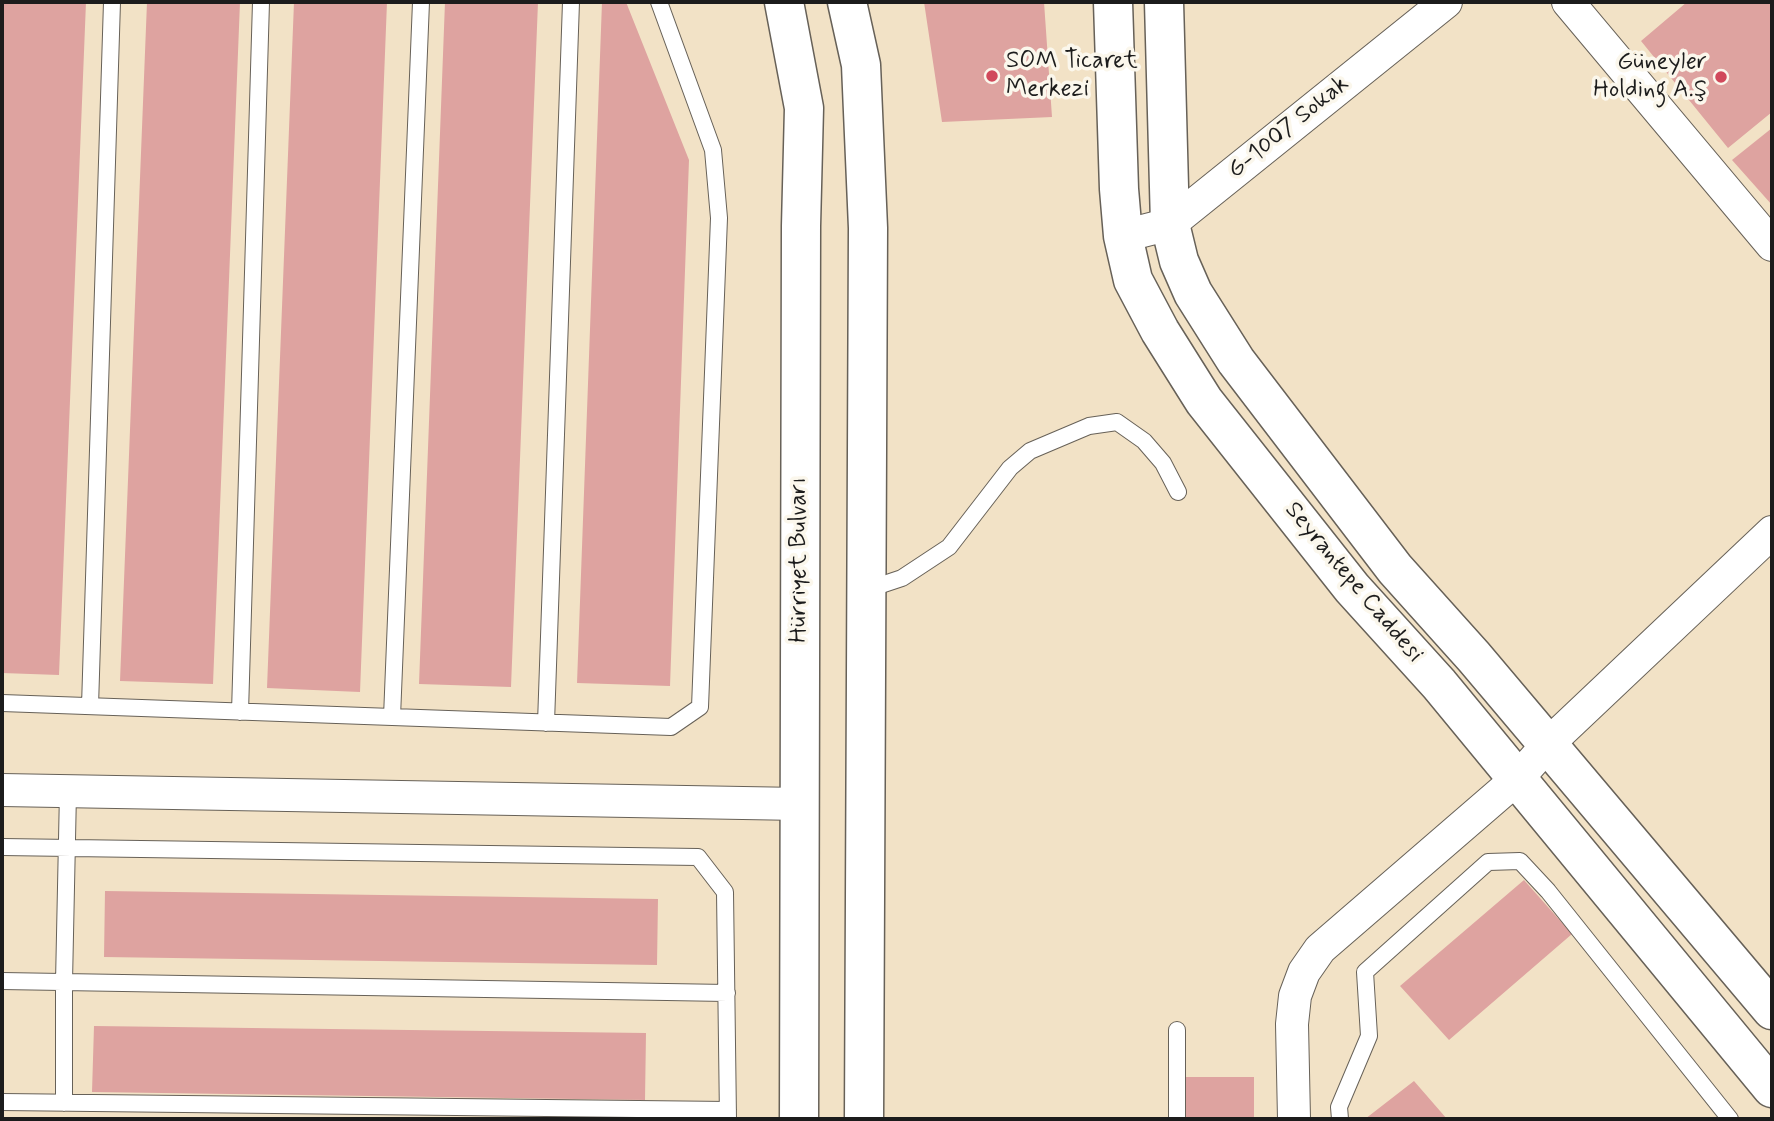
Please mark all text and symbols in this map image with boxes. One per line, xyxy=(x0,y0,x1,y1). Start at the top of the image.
place label: SOM Ticaret Merkezi xyxy=(1006,48,1138,104)
place label: Güneyler Holding A.Ş xyxy=(1593,49,1707,105)
marker: SOM Ticaret Merkezi xyxy=(984,68,1000,84)
marker: Güneyler Holding A.Ş xyxy=(1713,69,1729,85)
street label: G-1007 Sokak xyxy=(1223,70,1355,186)
street label: Hürriyet Bulvarı xyxy=(786,477,814,643)
street label: Seyrantepe Caddesi xyxy=(1277,497,1429,669)

